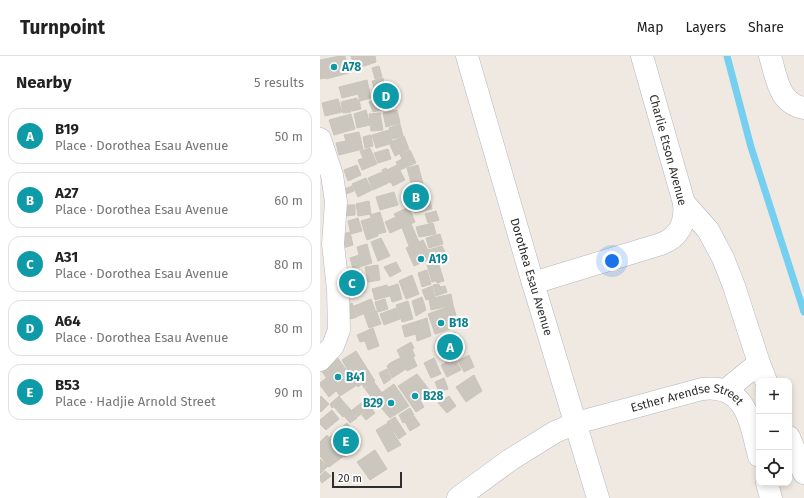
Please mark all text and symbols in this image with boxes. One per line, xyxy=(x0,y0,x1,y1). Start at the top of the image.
text: Turnpoint xyxy=(20,16,105,39)
text: Map xyxy=(637,19,663,36)
text: Layers xyxy=(685,19,726,36)
text: Share xyxy=(748,19,784,36)
place label: A78 xyxy=(341,60,361,74)
marker: A78 xyxy=(329,62,339,72)
text: Nearby xyxy=(16,72,71,93)
text: 5 results xyxy=(254,75,304,90)
pin: D xyxy=(373,81,399,111)
street label: Charlie Etson Avenue xyxy=(646,93,690,207)
text: B19 xyxy=(55,120,79,138)
text: A xyxy=(26,129,34,144)
text: 50 m xyxy=(275,129,303,144)
text: Place · Dorothea Esau Avenue xyxy=(55,138,228,153)
pin: B xyxy=(403,182,429,212)
text: A27 xyxy=(55,184,79,202)
text: B xyxy=(26,193,34,208)
text: 60 m xyxy=(274,193,303,208)
text: Place · Dorothea Esau Avenue xyxy=(55,202,228,217)
street label: Dorothea Esau Avenue xyxy=(507,216,556,337)
text: A31 xyxy=(55,248,78,266)
your location xyxy=(602,251,622,271)
place label: A19 xyxy=(428,252,448,266)
marker: A19 xyxy=(416,254,426,264)
text: C xyxy=(26,257,34,272)
text: 80 m xyxy=(274,257,303,272)
text: Place · Dorothea Esau Avenue xyxy=(55,266,228,281)
pin: C xyxy=(339,268,365,298)
text: A64 xyxy=(55,312,81,330)
place label: B18 xyxy=(449,316,468,330)
marker: B18 xyxy=(436,318,446,328)
text: D xyxy=(26,321,34,336)
text: 80 m xyxy=(274,321,303,336)
text: Place · Dorothea Esau Avenue xyxy=(55,330,228,345)
pin: A xyxy=(437,332,463,362)
place label: B41 xyxy=(346,370,365,384)
marker: B41 xyxy=(333,372,343,382)
text: B53 xyxy=(55,376,80,394)
map controls xyxy=(756,378,792,486)
button: + xyxy=(756,378,792,414)
text: Esther Arendse Street xyxy=(629,381,747,415)
text: E xyxy=(27,385,33,400)
text: 90 m xyxy=(274,385,303,400)
place label: B28 xyxy=(423,389,443,403)
marker: B28 xyxy=(410,391,420,401)
text: Place · Hadjie Arnold Street xyxy=(55,394,216,409)
place label: B29 xyxy=(363,396,383,410)
marker: B29 xyxy=(386,398,396,408)
street label: Esther Arendse Street xyxy=(626,400,744,416)
button: − xyxy=(756,414,792,450)
pin: E xyxy=(333,426,359,456)
button: locate xyxy=(756,450,792,486)
scale bar xyxy=(332,470,402,489)
text: 20 m xyxy=(338,472,362,485)

